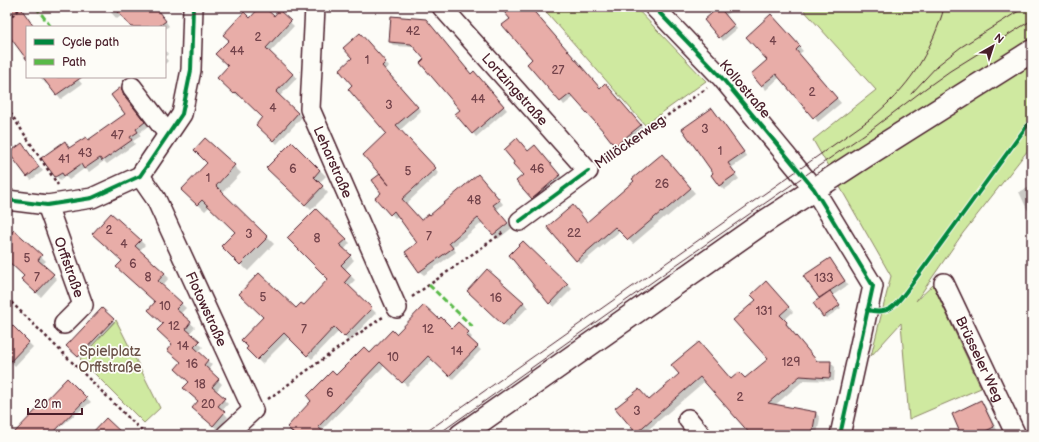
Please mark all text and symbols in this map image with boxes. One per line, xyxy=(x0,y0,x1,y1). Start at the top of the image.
house number: 42 xyxy=(406,24,420,39)
legend xyxy=(26,26,166,78)
north arrow xyxy=(973,26,1013,66)
house number: 2 xyxy=(254,30,262,45)
text: N xyxy=(992,31,1006,46)
house number: 4 xyxy=(769,34,777,49)
text: Cycle path xyxy=(62,35,119,50)
house number: 44 xyxy=(230,44,245,59)
street label: Lortzingstraße xyxy=(478,49,552,129)
house number: 1 xyxy=(365,53,369,68)
text: Path xyxy=(62,55,87,70)
street label: Kollostraße xyxy=(716,56,774,122)
house number: 27 xyxy=(552,63,565,78)
house number: 2 xyxy=(808,85,816,100)
house number: 44 xyxy=(471,92,486,107)
house number: 3 xyxy=(385,98,393,113)
house number: 4 xyxy=(269,101,277,116)
street label: Millöckerweg xyxy=(591,111,669,173)
house number: 3 xyxy=(701,122,709,137)
street label: Leharstraße xyxy=(310,123,356,201)
house number: 47 xyxy=(110,128,124,143)
house number: 1 xyxy=(718,144,722,159)
house number: 43 xyxy=(78,146,92,161)
house number: 41 xyxy=(58,152,70,167)
house number: 6 xyxy=(289,162,297,177)
house number: 46 xyxy=(530,162,544,177)
house number: 5 xyxy=(405,164,412,179)
house number: 1 xyxy=(206,171,210,186)
house number: 26 xyxy=(655,177,669,192)
house number: 48 xyxy=(467,193,481,208)
house number: 2 xyxy=(105,223,113,238)
house number: 22 xyxy=(567,226,581,241)
house number: 3 xyxy=(245,227,253,242)
house number: 7 xyxy=(426,229,432,244)
house number: 8 xyxy=(314,231,321,246)
street label: Orffstraße xyxy=(51,235,88,300)
house number: 4 xyxy=(120,237,128,252)
house number: 5 xyxy=(24,251,31,266)
house number: 6 xyxy=(129,257,137,272)
street label: Flotowstraße xyxy=(182,269,231,349)
house number: 7 xyxy=(34,270,40,285)
house number: 8 xyxy=(145,270,152,285)
house number: 133 xyxy=(814,271,834,286)
house number: 5 xyxy=(260,290,267,305)
house number: 16 xyxy=(490,291,502,306)
house number: 10 xyxy=(159,299,171,314)
house number: 131 xyxy=(756,304,772,319)
street label: Brüsseler Weg xyxy=(952,313,1007,404)
house number: 12 xyxy=(168,319,180,334)
house number: 7 xyxy=(301,322,307,337)
house number: 12 xyxy=(422,322,434,337)
house number: 14 xyxy=(177,339,190,354)
park label: Spielplatz Orffstraße xyxy=(79,343,142,376)
house number: 14 xyxy=(451,344,464,359)
house number: 10 xyxy=(387,350,399,365)
house number: 129 xyxy=(782,355,800,370)
house number: 16 xyxy=(186,357,198,372)
house number: 18 xyxy=(194,377,206,392)
house number: 6 xyxy=(326,386,334,401)
scale bar xyxy=(28,390,82,416)
house number: 2 xyxy=(736,390,744,405)
text: 20 m xyxy=(34,397,61,412)
house number: 20 xyxy=(201,397,215,412)
house number: 3 xyxy=(633,404,641,419)

